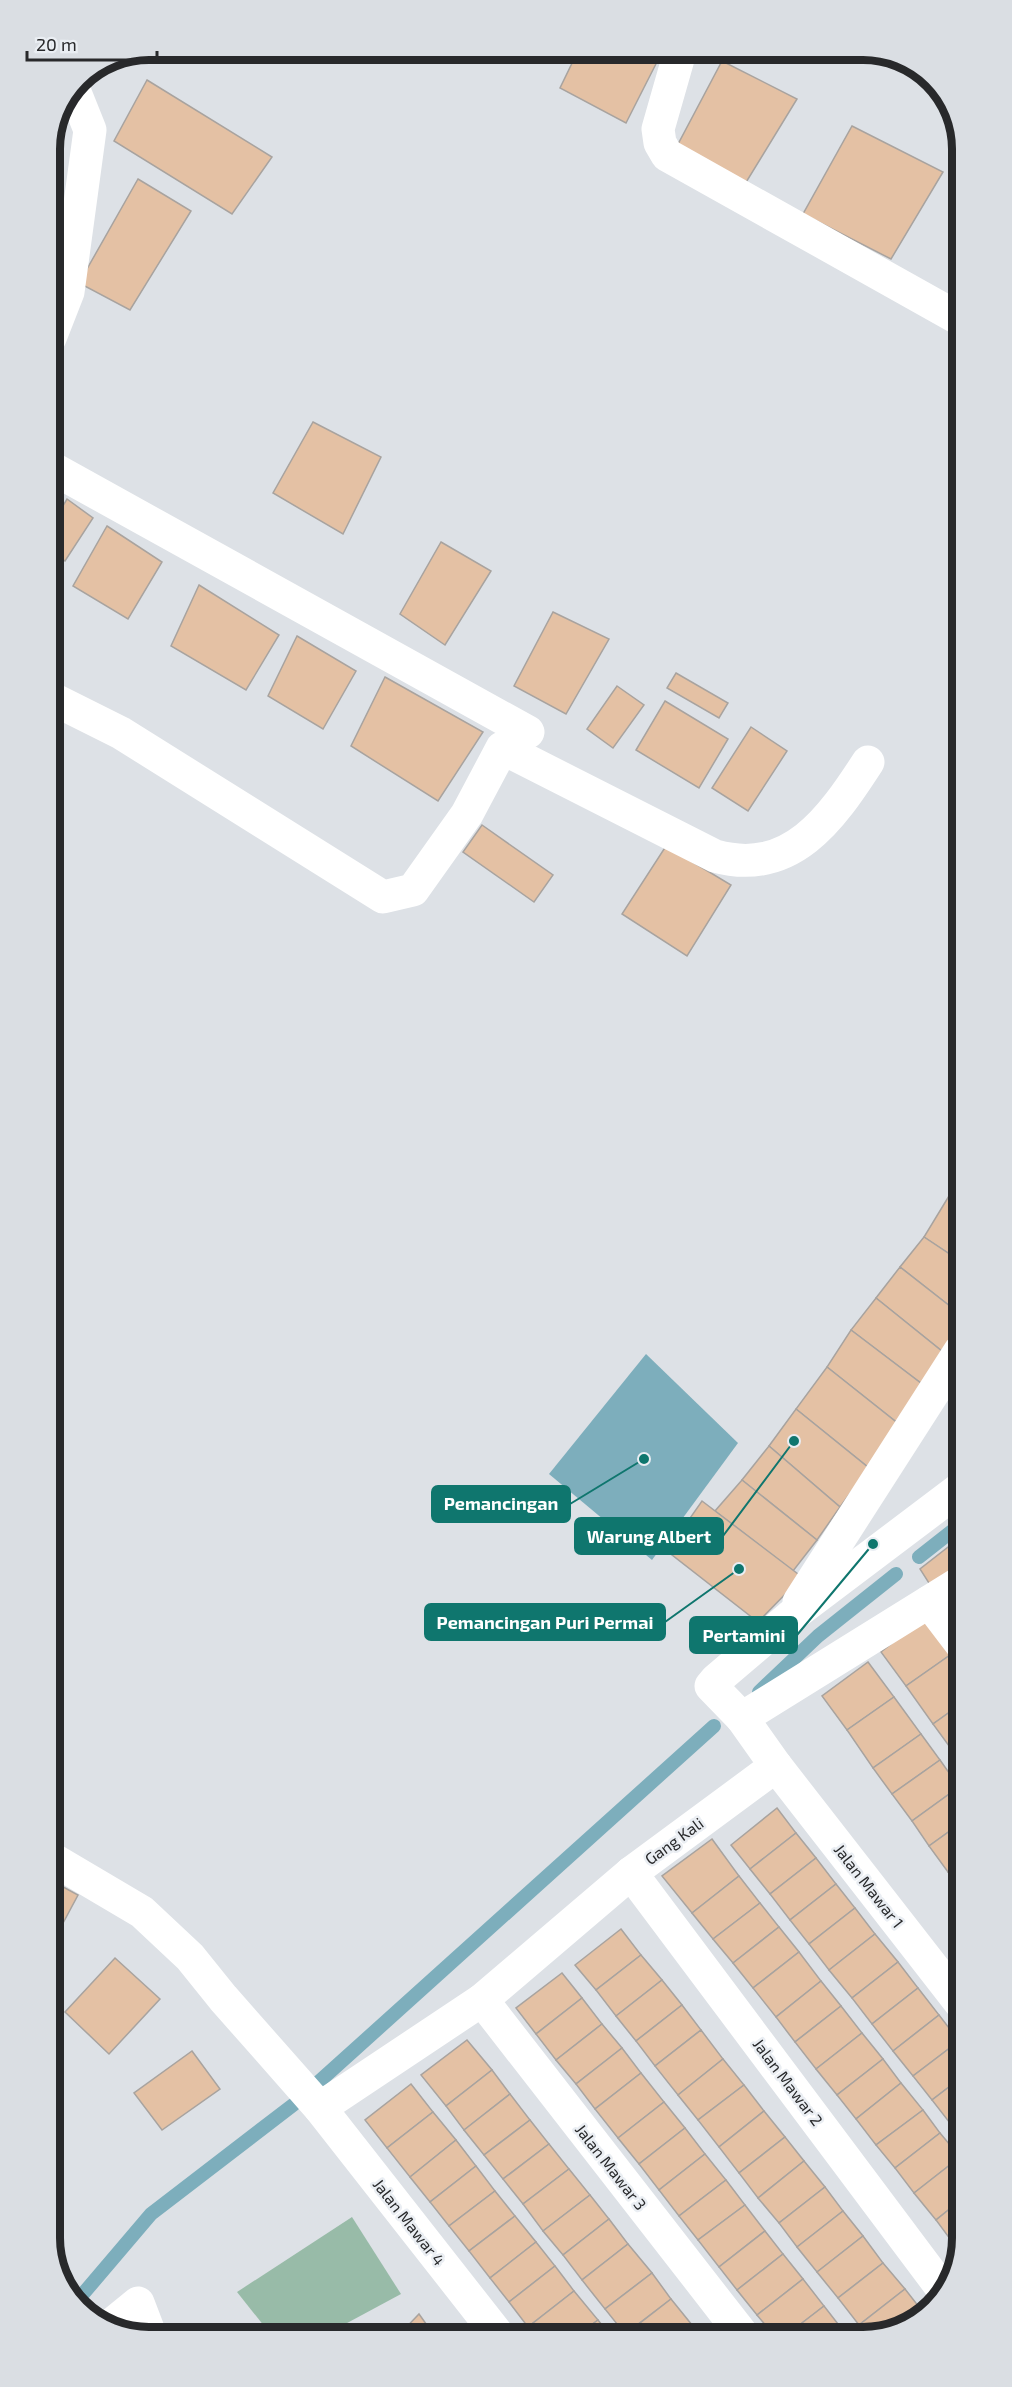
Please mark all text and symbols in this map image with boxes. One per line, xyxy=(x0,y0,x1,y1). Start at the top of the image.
scale bar xyxy=(27,24,158,62)
text: 20 m xyxy=(36,33,77,55)
callout: Pemancingan xyxy=(432,1486,570,1522)
text: Pemancingan xyxy=(444,1492,558,1514)
callout: Warung Albert xyxy=(575,1518,723,1554)
text: Warung Albert xyxy=(587,1525,712,1547)
callout: Pemancingan Puri Permai xyxy=(425,1604,665,1640)
text: Pemancingan Puri Permai xyxy=(437,1611,653,1633)
callout: Pertamini xyxy=(690,1617,797,1653)
text: Pertamini xyxy=(702,1624,786,1646)
street label: Gang Kali xyxy=(641,1813,707,1868)
street label: Jalan Mawar 1 xyxy=(831,1840,908,1931)
street label: Jalan Mawar 2 xyxy=(750,2034,827,2129)
street label: Jalan Mawar 3 xyxy=(572,2120,651,2213)
street label: Jalan Mawar 4 xyxy=(370,2175,449,2269)

